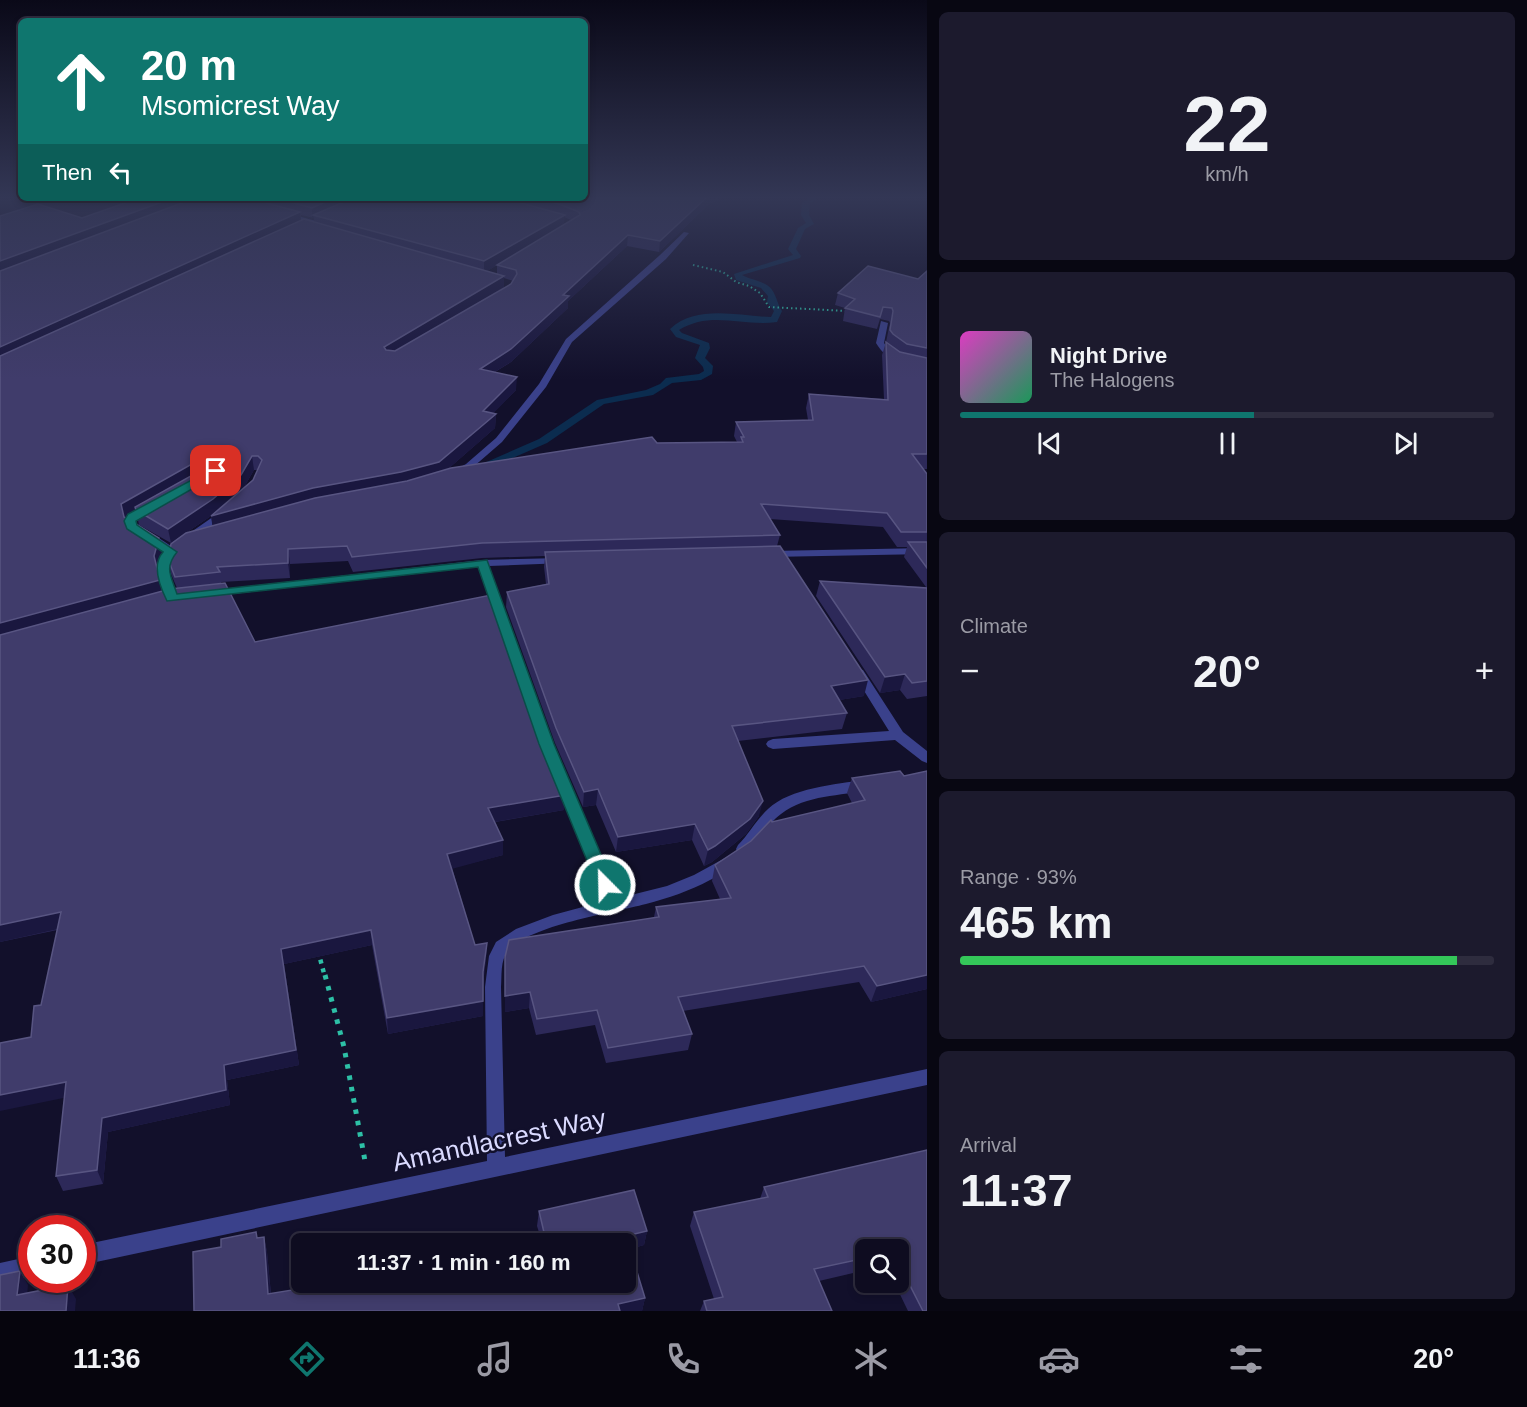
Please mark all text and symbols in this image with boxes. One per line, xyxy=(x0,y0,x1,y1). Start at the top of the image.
icon: ahead xyxy=(42,42,120,120)
text: 20 m xyxy=(141,42,237,89)
text: 22 xyxy=(1184,80,1270,168)
text: Msomicrest Way xyxy=(141,91,340,121)
icon: left xyxy=(104,156,137,189)
text: Then xyxy=(42,160,92,185)
text: km/h xyxy=(1205,163,1249,185)
text: Night Drive xyxy=(1050,343,1167,368)
text: The Halogens xyxy=(1050,369,1175,391)
icon: previous xyxy=(1033,427,1066,460)
icon: pause xyxy=(1211,427,1244,460)
icon: next xyxy=(1389,427,1422,460)
pin xyxy=(190,445,241,496)
icon: arrive xyxy=(199,454,232,487)
text: Climate xyxy=(960,615,1028,637)
text: 20° xyxy=(1193,646,1261,697)
text: − xyxy=(960,652,979,689)
text: + xyxy=(1475,652,1494,689)
position arrow xyxy=(573,853,637,917)
text: Range · 93% xyxy=(960,866,1077,888)
text: 465 km xyxy=(960,897,1113,948)
street label: Amandlacrest Way xyxy=(390,1103,608,1177)
text: Arrival xyxy=(960,1134,1017,1156)
text: 11:37 xyxy=(960,1165,1073,1216)
speed limit sign: 30 xyxy=(18,1215,96,1293)
map controls xyxy=(855,1239,909,1293)
button: search xyxy=(855,1239,909,1293)
text: 11:37 · 1 min · 160 m xyxy=(357,1250,571,1275)
icon: directions xyxy=(286,1338,328,1380)
icon: music xyxy=(474,1338,516,1380)
icon: phone xyxy=(662,1338,704,1380)
icon: climate xyxy=(850,1338,892,1380)
icon: car xyxy=(1038,1338,1080,1380)
icon: filters xyxy=(1225,1338,1267,1380)
text: 11:36 xyxy=(73,1344,140,1374)
text: 20° xyxy=(1413,1344,1454,1374)

